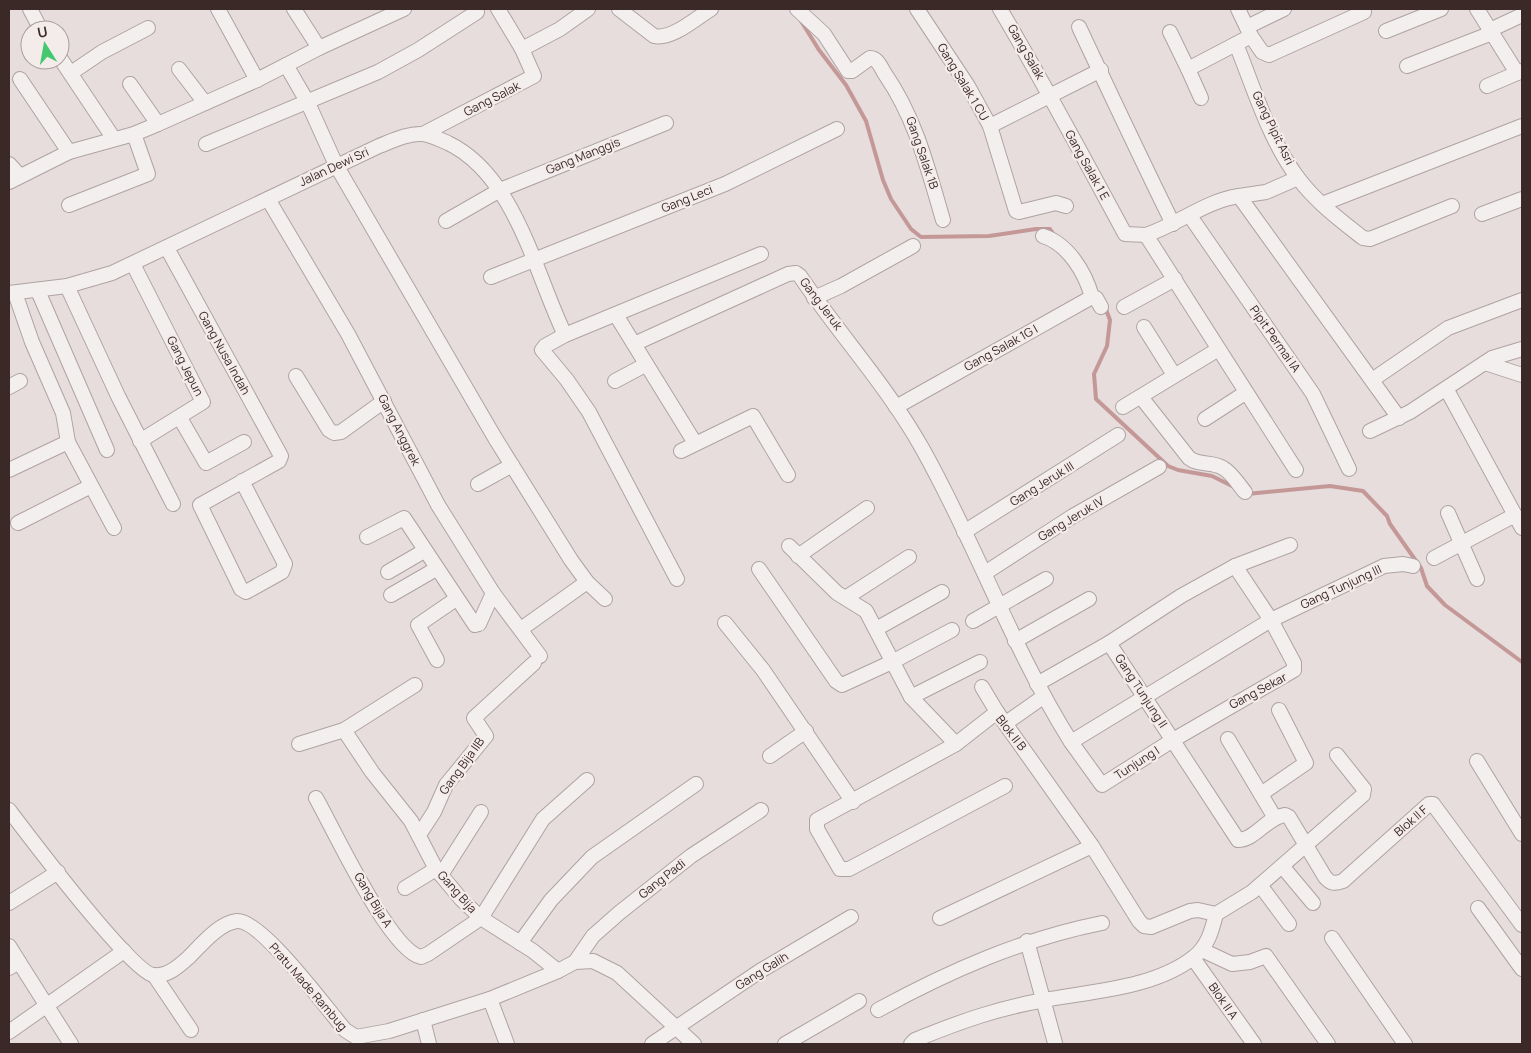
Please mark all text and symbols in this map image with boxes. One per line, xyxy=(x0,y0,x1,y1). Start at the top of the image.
north arrow xyxy=(20,20,70,70)
text: U xyxy=(36,21,49,42)
street label: Gang Salak xyxy=(1004,21,1050,83)
street label: Gang Salak 1 CU xyxy=(934,40,993,124)
street label: Gang Salak xyxy=(461,77,524,120)
street label: Gang Pipit Asri xyxy=(1248,88,1299,167)
street label: Gang Salak 1B xyxy=(902,114,943,191)
street label: Gang Salak 1 E xyxy=(1061,127,1114,203)
street label: Gang Manggis xyxy=(543,133,623,178)
street label: Jalan Dewi Sri xyxy=(296,143,371,190)
street label: Gang Leci xyxy=(659,181,715,217)
street label: Gang Jeruk xyxy=(796,274,847,334)
street label: Pipit Permai IA xyxy=(1246,302,1305,376)
street label: Gang Nusa Indah xyxy=(194,308,254,398)
street label: Gang Salak 1G I xyxy=(961,320,1041,375)
street label: Gang Jepun xyxy=(163,333,208,399)
street label: Gang Anggrek xyxy=(374,391,425,469)
street label: Gang Jeruk III xyxy=(1006,457,1077,510)
street label: Gang Jeruk IV xyxy=(1035,492,1108,545)
street label: Gang Tunjung III xyxy=(1297,560,1384,613)
street label: Gang Tunjung II xyxy=(1111,650,1172,731)
street label: Gang Sekar xyxy=(1226,668,1290,713)
street label: Blok II B xyxy=(992,711,1031,754)
street label: Gang Bija IIB xyxy=(435,734,488,798)
street label: Tunjung I xyxy=(1111,742,1162,783)
street label: Blok II F xyxy=(1390,801,1431,840)
street label: Gang Padi xyxy=(635,855,689,902)
street label: Gang Bija xyxy=(434,867,481,917)
street label: Gang Bija A xyxy=(350,869,397,931)
street label: Pratu Made Rambug xyxy=(265,939,351,1034)
street label: Gang Galih xyxy=(732,948,792,994)
street label: Blok II A xyxy=(1205,979,1242,1023)

